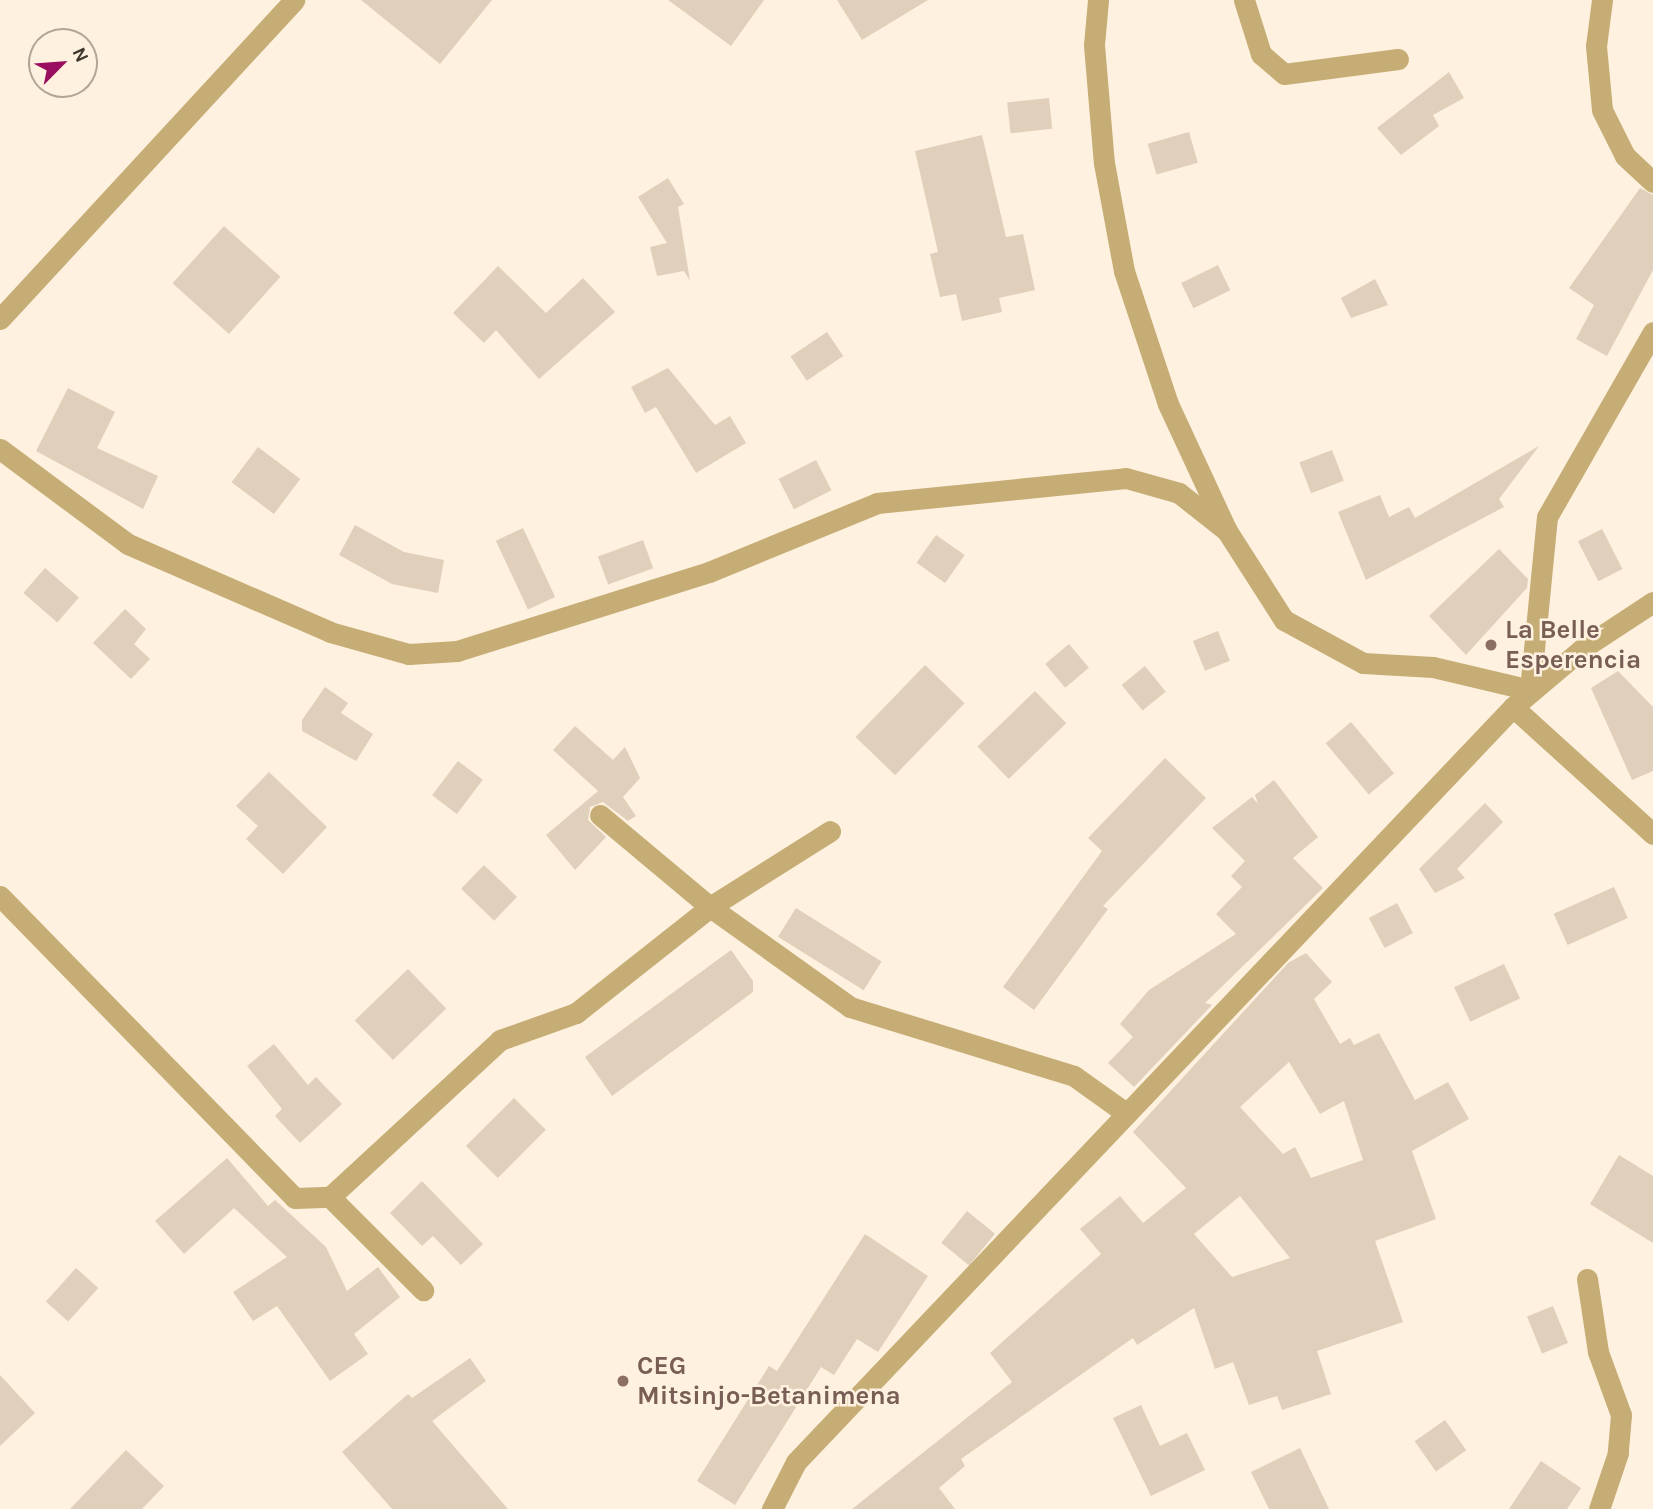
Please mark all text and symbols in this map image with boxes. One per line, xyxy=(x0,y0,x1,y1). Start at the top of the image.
north arrow xyxy=(28,28,98,98)
text: N xyxy=(67,44,93,66)
place label: La Belle Esperencia xyxy=(1505,614,1641,676)
marker: La Belle Esperencia xyxy=(1483,637,1499,653)
place label: CEG Mitsinjo-Betanimena xyxy=(637,1350,901,1412)
marker: CEG Mitsinjo-Betanimena xyxy=(615,1373,631,1389)

